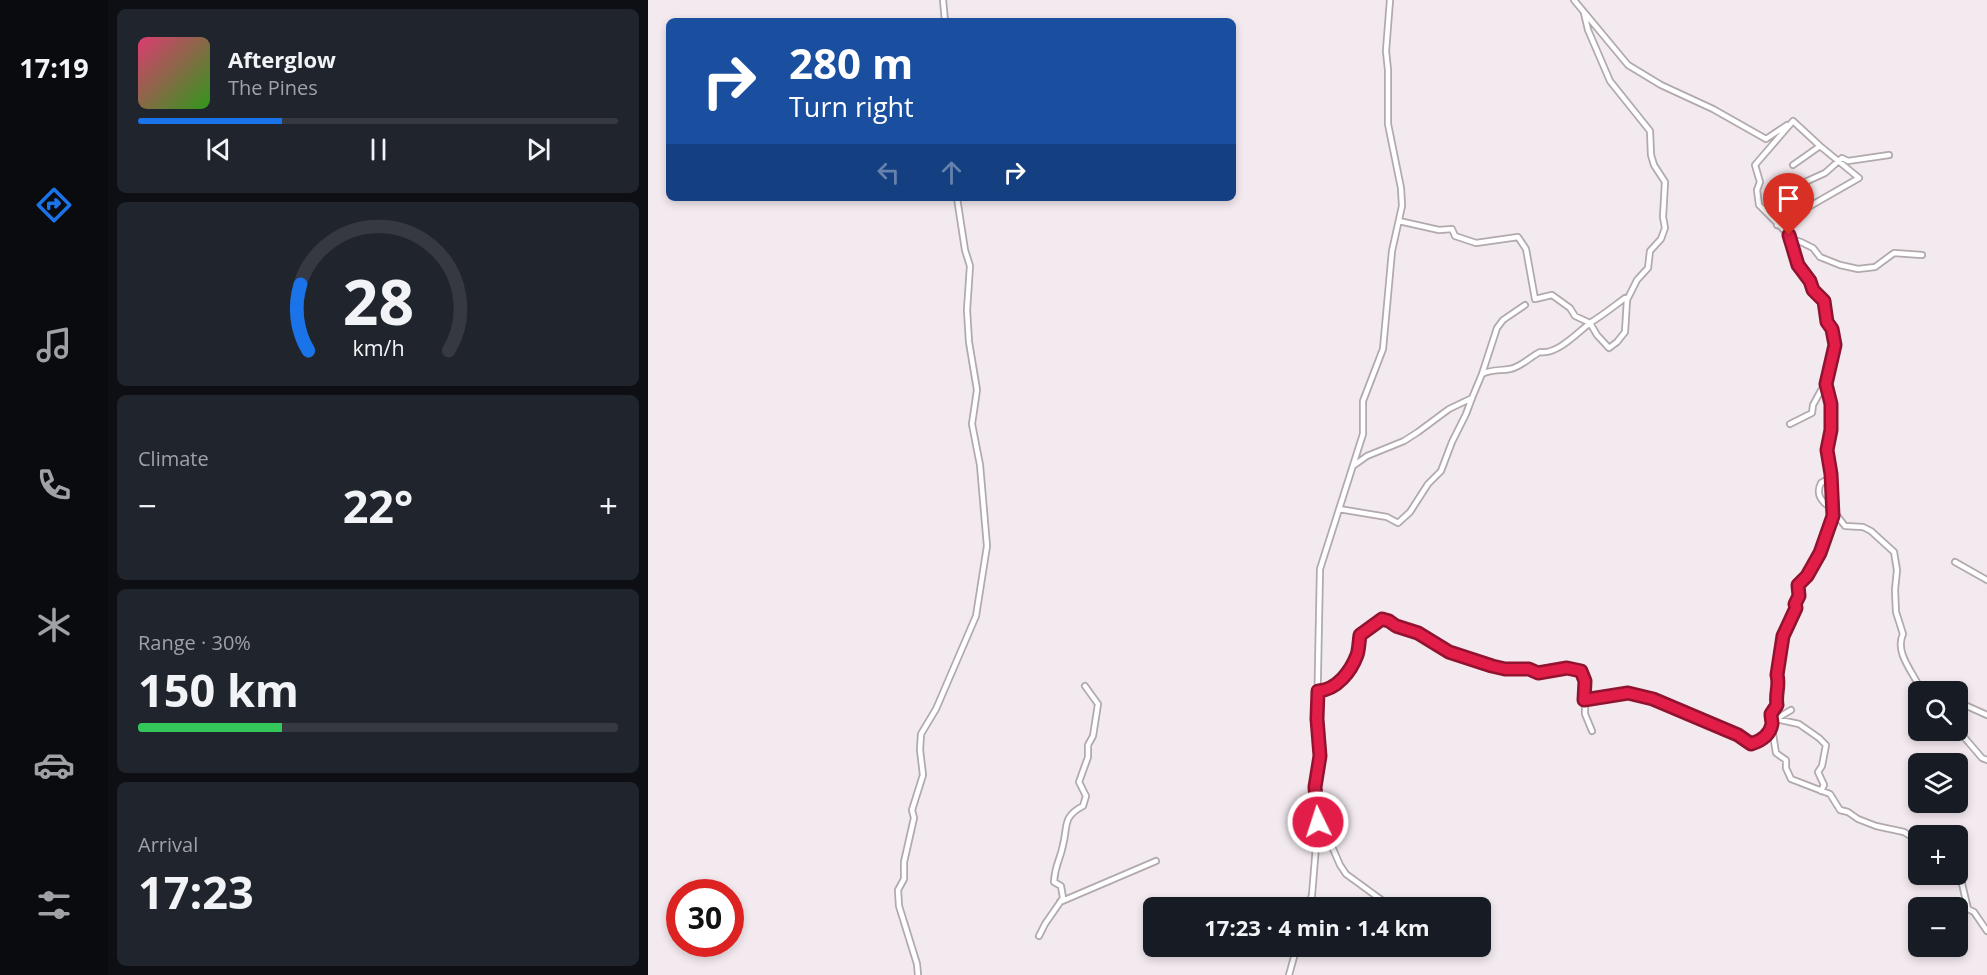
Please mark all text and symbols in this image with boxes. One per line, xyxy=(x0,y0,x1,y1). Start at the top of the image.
text: 280 m xyxy=(789,34,913,91)
icon: right xyxy=(690,42,768,120)
text: Afterglow xyxy=(228,44,336,74)
text: 17:19 xyxy=(19,49,89,86)
text: The Pines xyxy=(228,74,318,101)
text: Turn right xyxy=(789,88,914,125)
icon: previous xyxy=(202,133,235,166)
icon: pause xyxy=(362,133,395,166)
icon: next xyxy=(522,133,555,166)
icon: left xyxy=(872,156,905,189)
icon: ahead xyxy=(935,156,968,189)
icon: right xyxy=(998,156,1031,189)
pin xyxy=(1763,173,1814,235)
icon: arrive xyxy=(1772,182,1805,215)
icon: directions xyxy=(33,184,75,226)
text: 28 xyxy=(342,258,414,343)
icon: music xyxy=(33,324,75,366)
text: km/h xyxy=(352,334,404,363)
text: Climate xyxy=(138,445,209,472)
icon: phone xyxy=(33,464,75,506)
text: 22° xyxy=(343,475,413,536)
text: − xyxy=(138,483,157,528)
text: + xyxy=(599,483,618,528)
icon: climate xyxy=(33,604,75,646)
text: Range · 30% xyxy=(138,629,251,656)
text: 150 km xyxy=(138,659,299,720)
map controls xyxy=(1908,681,1968,957)
button: search xyxy=(1908,681,1968,741)
icon: car xyxy=(33,744,75,786)
button: layers xyxy=(1908,753,1968,813)
position arrow xyxy=(1286,790,1350,854)
button: + xyxy=(1908,825,1968,885)
text: Arrival xyxy=(138,831,198,858)
text: 17:23 xyxy=(138,861,254,922)
speed limit sign: 30 xyxy=(666,879,744,957)
icon: filters xyxy=(33,884,75,926)
button: − xyxy=(1908,897,1968,957)
text: 17:23 · 4 min · 1.4 km xyxy=(1204,912,1430,942)

